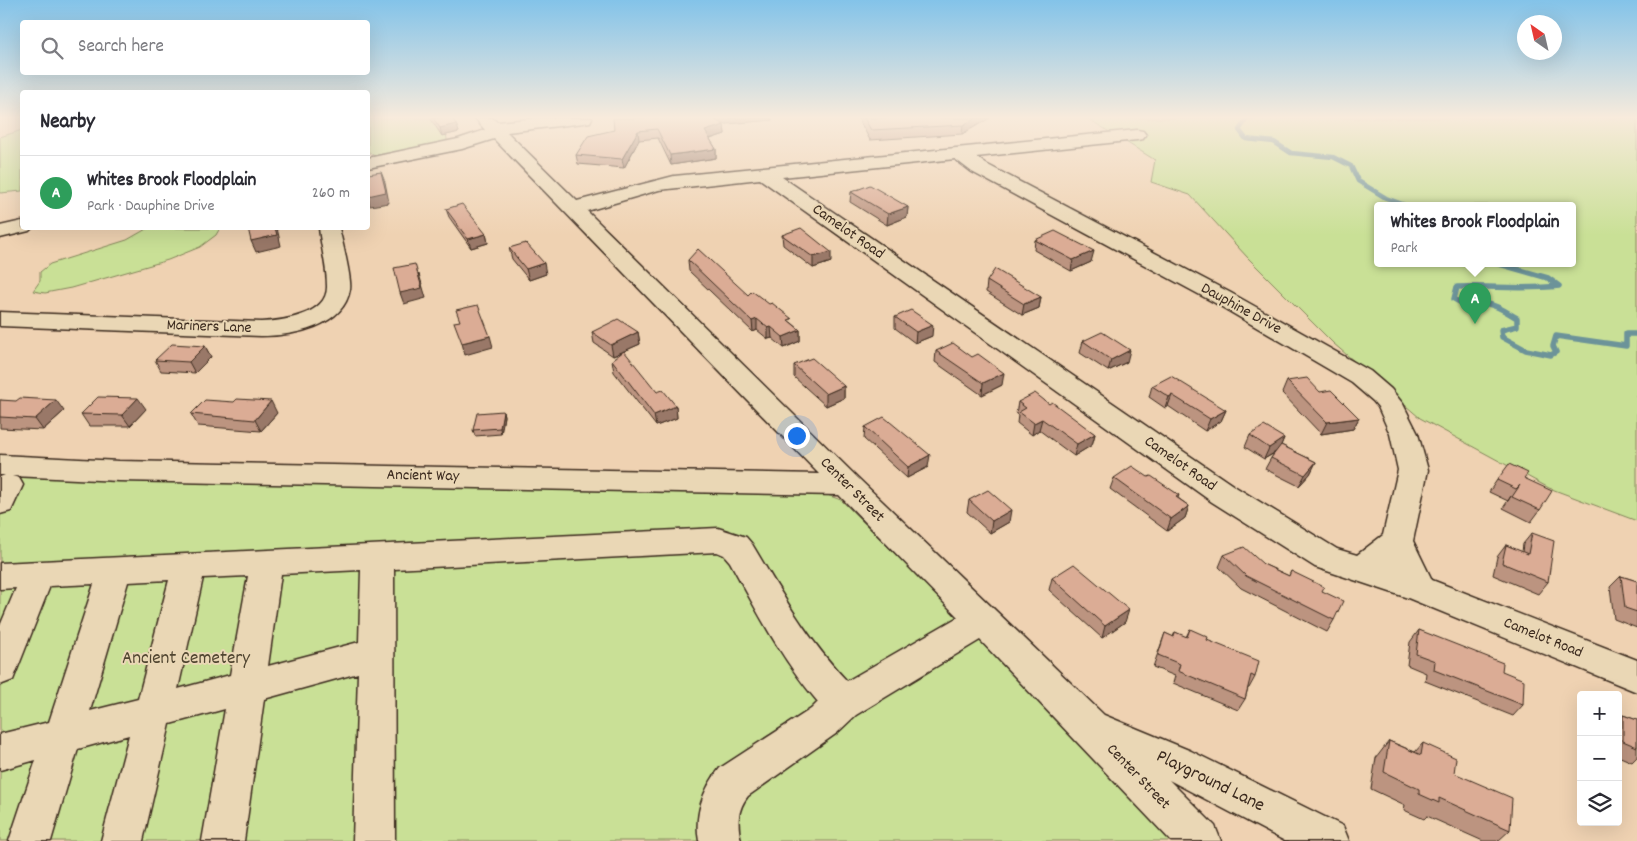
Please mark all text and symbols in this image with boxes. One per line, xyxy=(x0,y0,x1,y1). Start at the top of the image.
north arrow xyxy=(1517,15,1562,60)
search box xyxy=(20,20,370,75)
icon: search xyxy=(38,34,66,62)
text: Search here xyxy=(78,34,164,61)
text: Nearby xyxy=(40,108,95,138)
text: Whites Brook Floodplain xyxy=(87,168,256,195)
text: A xyxy=(52,182,60,205)
text: 260 m xyxy=(312,182,350,205)
text: Park · Dauphine Drive xyxy=(87,195,214,218)
street label: Camelot Road xyxy=(807,199,889,265)
popup xyxy=(1374,202,1576,267)
text: Whites Brook Floodplain xyxy=(1390,210,1560,237)
text: Park xyxy=(1390,237,1418,260)
street label: Dauphine Drive xyxy=(1196,277,1286,341)
pin: A xyxy=(1459,283,1491,324)
street label: Mariners Lane xyxy=(166,314,252,340)
your location xyxy=(784,423,810,449)
street label: Camelot Road xyxy=(1139,431,1221,497)
street label: Center Street xyxy=(814,452,890,528)
street label: Ancient Way xyxy=(386,464,460,488)
street label: Camelot Road xyxy=(1500,612,1586,664)
park label: Ancient Cemetery xyxy=(122,646,250,673)
map controls xyxy=(1577,691,1622,826)
button: + xyxy=(1577,691,1622,736)
button: − xyxy=(1577,736,1622,781)
street label: Center Street xyxy=(1101,739,1175,815)
street label: Playground Lane xyxy=(1151,744,1269,820)
button: layers xyxy=(1577,781,1622,826)

